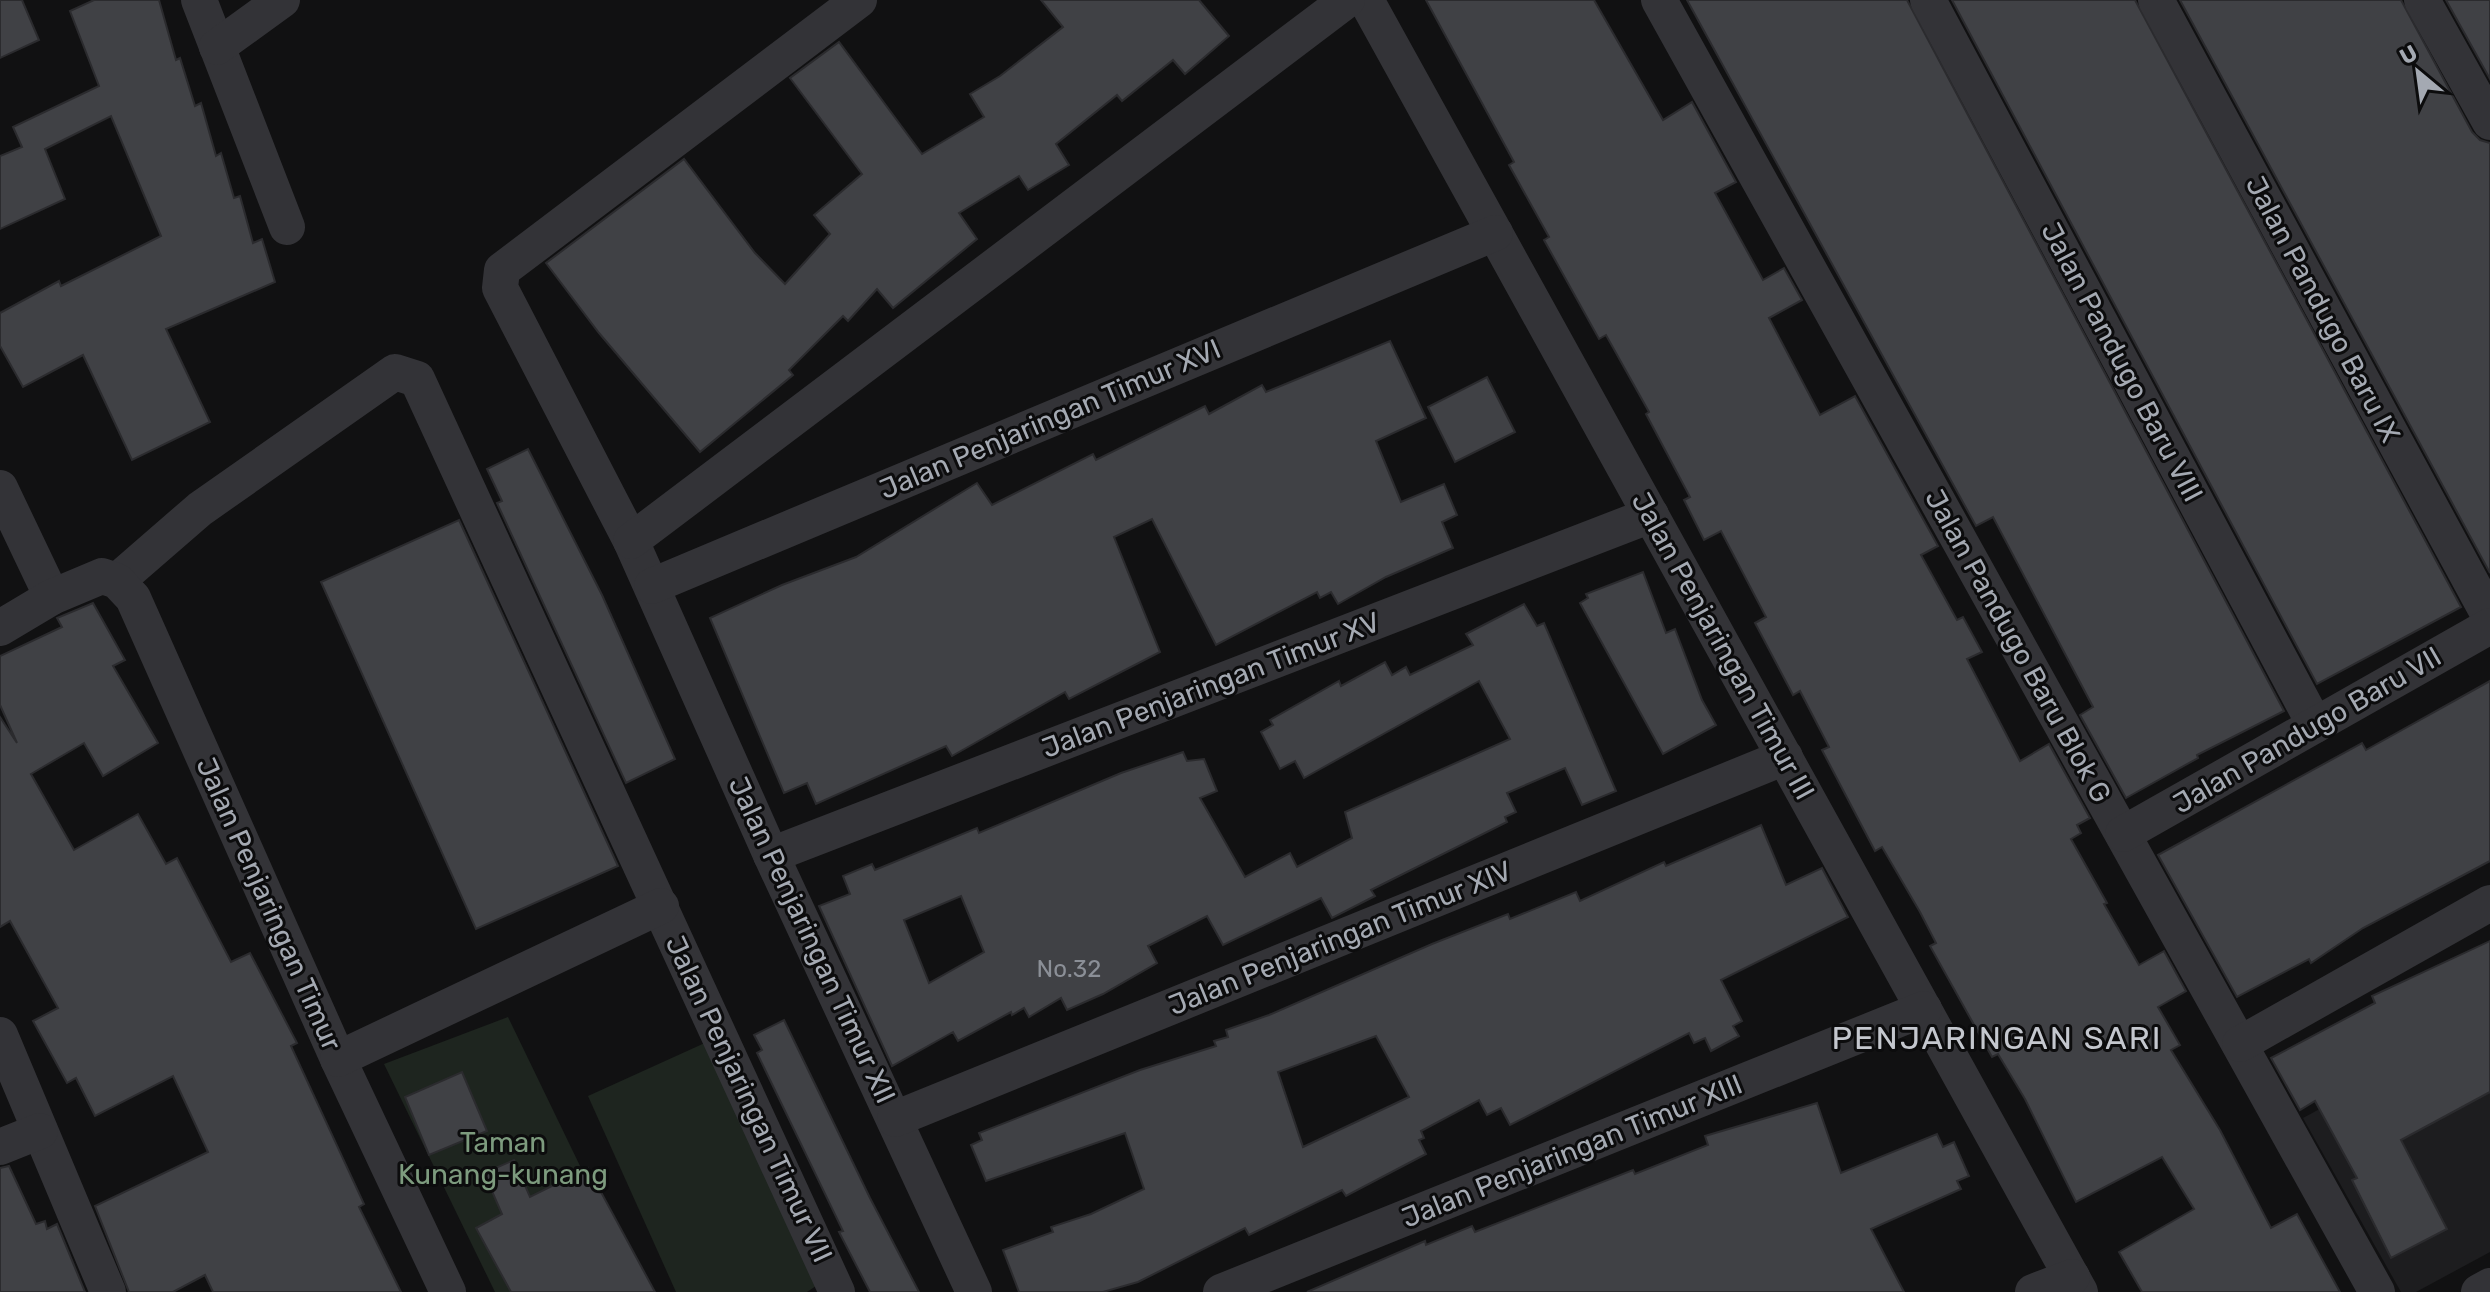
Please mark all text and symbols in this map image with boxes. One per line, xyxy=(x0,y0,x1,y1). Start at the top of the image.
north arrow xyxy=(2378,32,2458,112)
text: U xyxy=(2395,39,2422,71)
street label: Jalan Pandugo Baru IX xyxy=(2239,170,2407,448)
street label: Jalan Pandugo Baru VIII xyxy=(2034,217,2210,507)
street label: Jalan Penjaringan Timur XVI xyxy=(875,332,1225,506)
street label: Jalan Pandugo Baru Blok G xyxy=(1918,484,2118,808)
street label: Jalan Penjaringan Timur III xyxy=(1625,487,1821,805)
street label: Jalan Penjaringan Timur XV xyxy=(1037,605,1385,765)
street label: Jalan Pandugo Baru VII xyxy=(2167,640,2447,820)
street label: Jalan Penjaringan Timur xyxy=(189,752,349,1056)
street label: Jalan Penjaringan Timur XII xyxy=(722,772,902,1108)
street label: Jalan Penjaringan Timur XIV xyxy=(1164,854,1516,1022)
street label: Jalan Penjaringan Timur VII xyxy=(659,931,839,1267)
house number: No.32 xyxy=(1037,955,1101,983)
district label: PENJARINGAN SARI xyxy=(1832,1019,2163,1057)
street label: Jalan Penjaringan Timur XIII xyxy=(1397,1068,1747,1234)
park label: Taman Kunang-kunang xyxy=(398,1126,608,1191)

